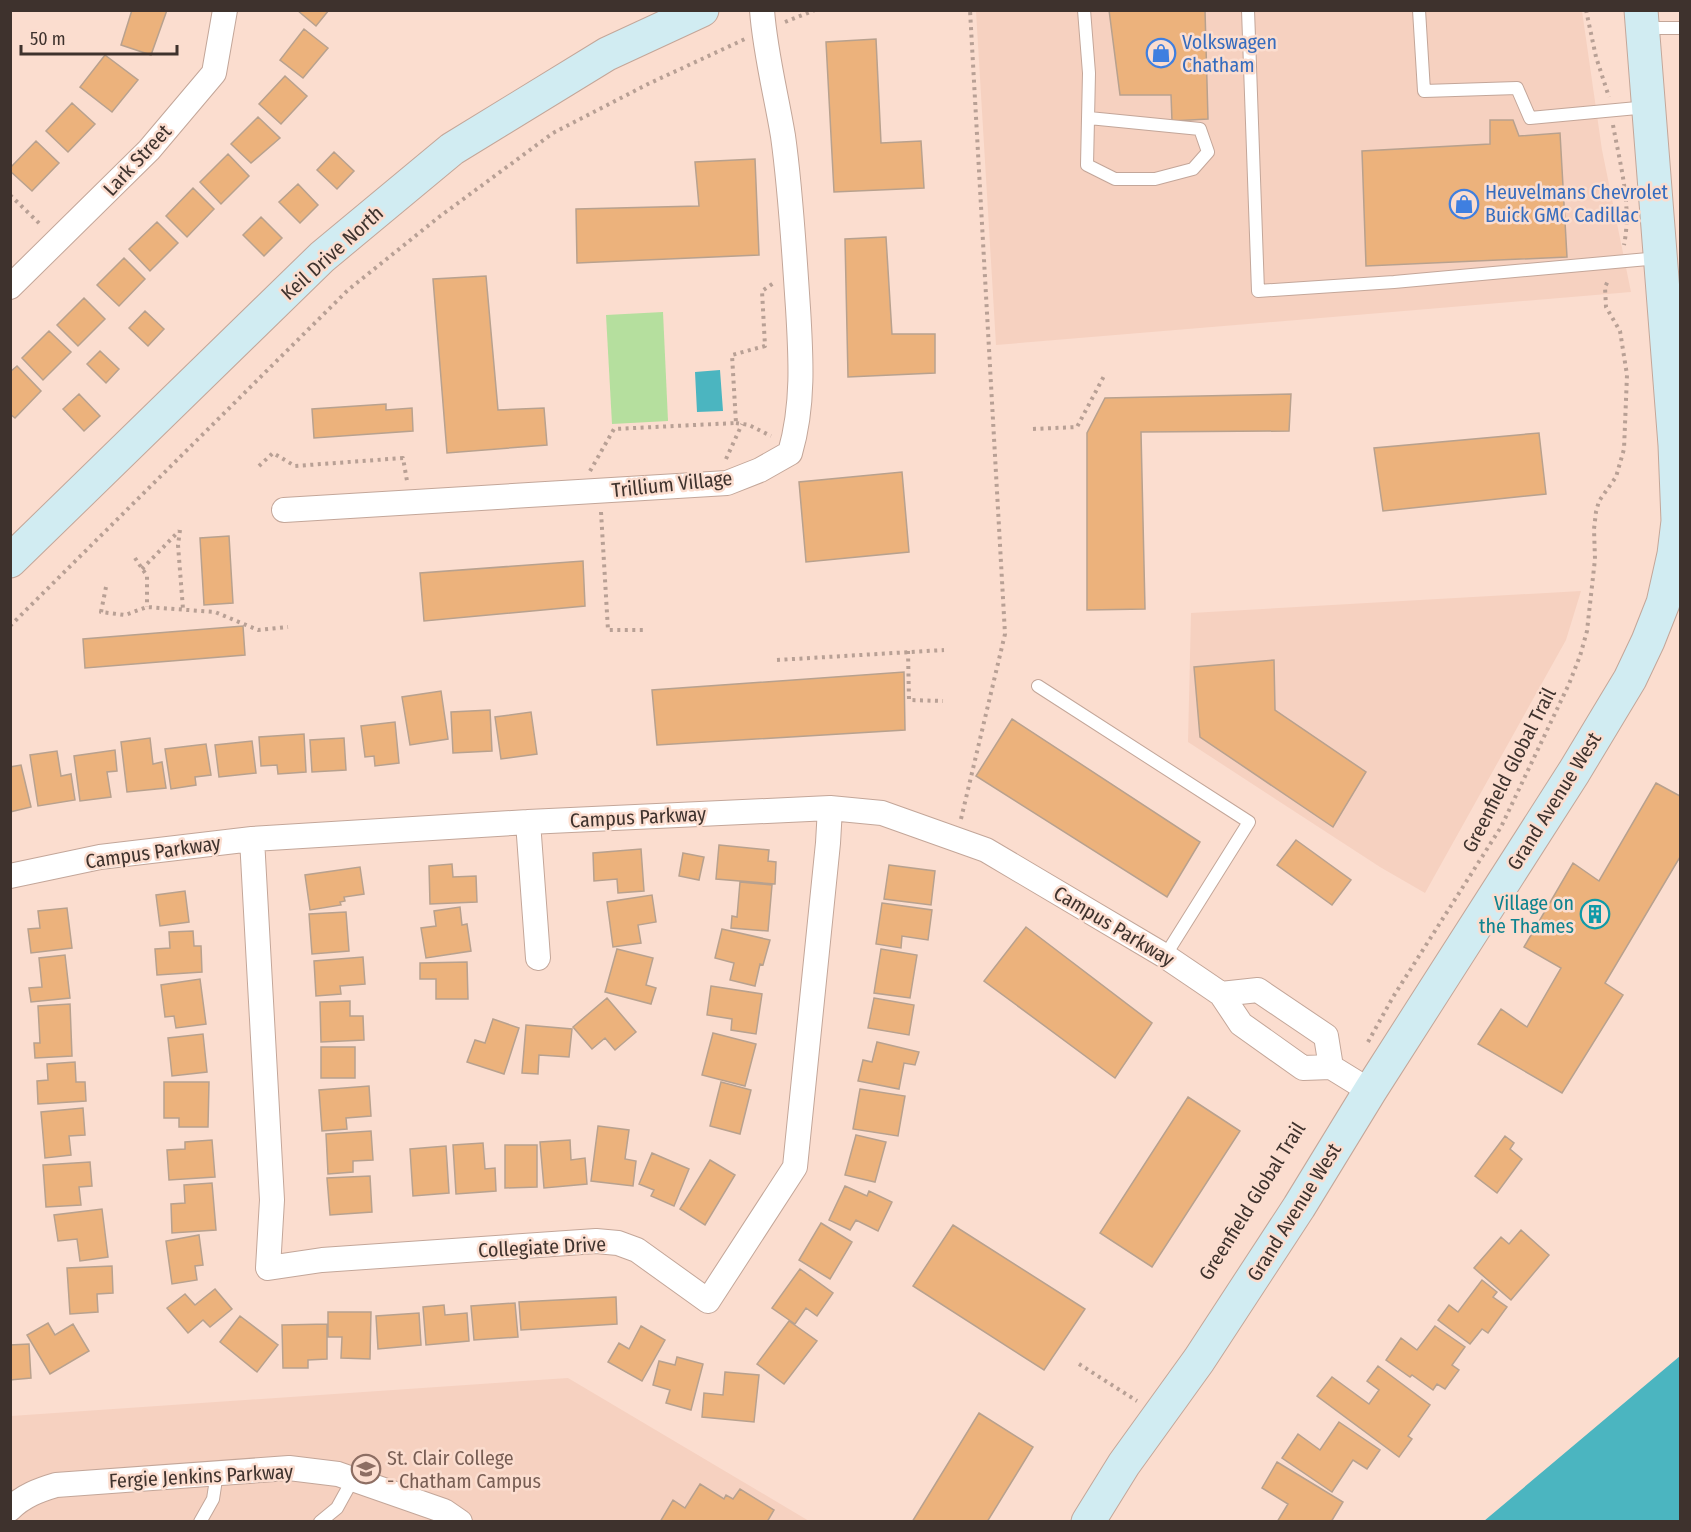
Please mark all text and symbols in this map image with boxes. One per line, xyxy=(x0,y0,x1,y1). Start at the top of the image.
scale bar xyxy=(21,18,177,56)
text: 50 m xyxy=(30,28,66,50)
place label: Volkswagen Chatham xyxy=(1182,30,1277,77)
shop icon: Volkswagen Chatham xyxy=(1145,37,1177,69)
street label: Lark Street xyxy=(98,119,176,201)
place label: Heuvelmans Chevrolet Buick GMC Cadillac xyxy=(1485,180,1669,227)
shop icon: Heuvelmans Chevrolet Buick GMC Cadillac xyxy=(1448,188,1480,220)
street label: Keil Drive North xyxy=(276,201,388,305)
street label: Trillium Village xyxy=(611,466,733,502)
street label: Greenfield Global Trail xyxy=(1457,684,1561,856)
street label: Grand Avenue West xyxy=(1502,727,1606,874)
street label: Campus Parkway xyxy=(569,801,707,833)
street label: Campus Parkway xyxy=(84,831,222,873)
street label: Campus Parkway xyxy=(1049,881,1179,971)
place label: Village on the Thames xyxy=(1479,891,1574,938)
building icon: Village on the Thames xyxy=(1579,898,1611,930)
street label: Greenfield Global Trail xyxy=(1194,1118,1310,1284)
street label: Grand Avenue West xyxy=(1242,1138,1346,1285)
street label: Collegiate Drive xyxy=(477,1232,607,1262)
place label: St. Clair College - Chatham Campus xyxy=(387,1446,541,1493)
school or university icon: St. Clair College - Chatham Campus xyxy=(350,1453,382,1485)
street label: Fergie Jenkins Parkway xyxy=(108,1459,294,1493)

